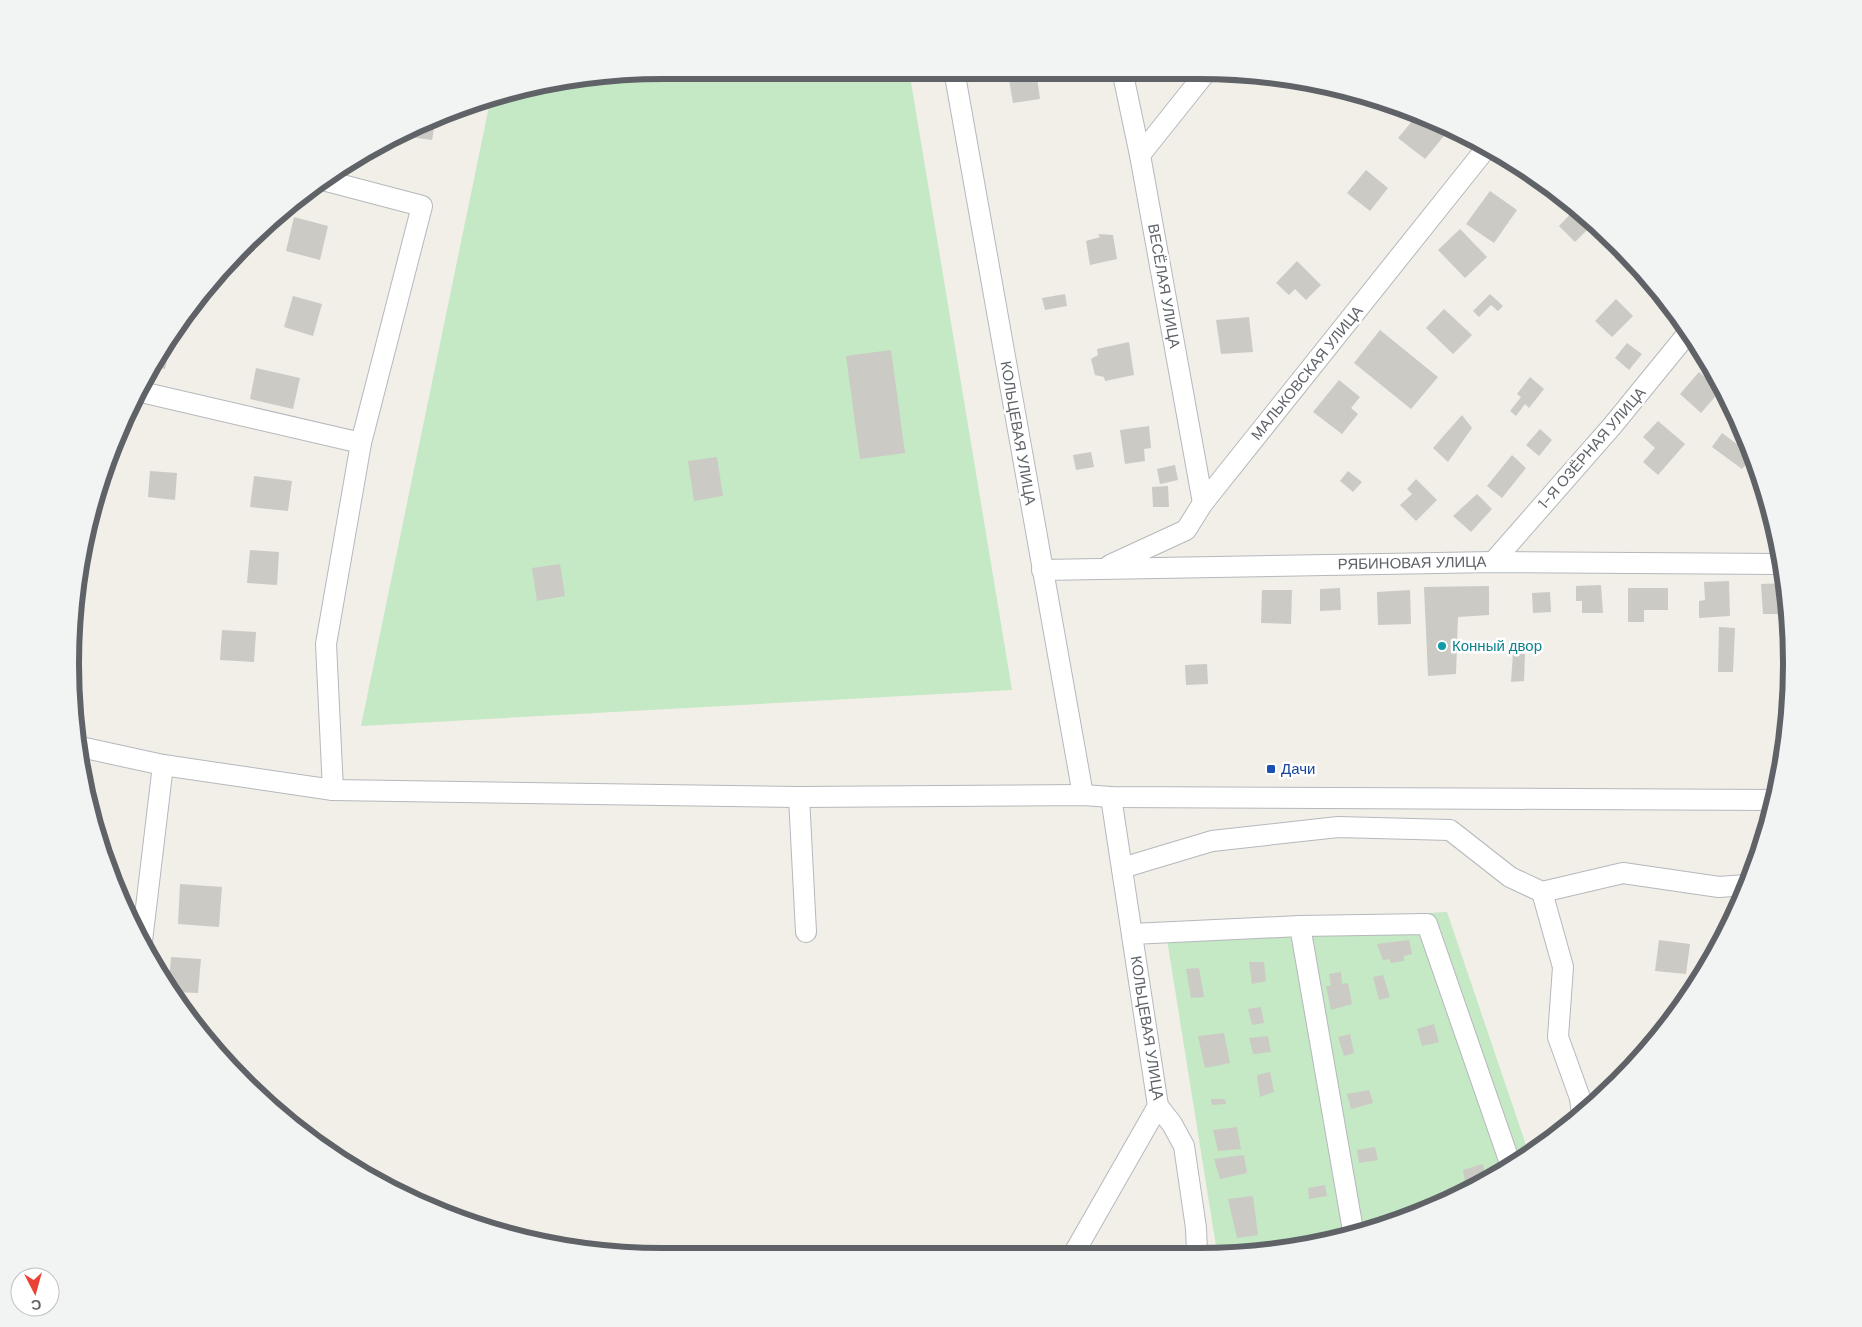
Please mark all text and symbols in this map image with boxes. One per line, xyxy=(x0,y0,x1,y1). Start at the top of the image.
street label: ВЕСЁЛАЯ УЛИЦА xyxy=(1143,222,1185,350)
street label: МАЛЬКОВСКАЯ УЛИЦА xyxy=(1247,302,1367,444)
street label: КОЛЬЦЕВАЯ УЛИЦА xyxy=(995,359,1041,507)
street label: 1-Я ОЗЁРНАЯ УЛИЦА xyxy=(1534,383,1650,513)
street label: РЯБИНОВАЯ УЛИЦА xyxy=(1337,552,1487,574)
place label: Конный двор xyxy=(1452,636,1542,656)
marker: Конный двор xyxy=(1436,640,1448,652)
place label: Дачи xyxy=(1281,759,1315,779)
marker: Дачи xyxy=(1265,763,1277,775)
street label: КОЛЬЦЕВАЯ УЛИЦА xyxy=(1126,954,1168,1102)
north arrow xyxy=(10,1267,60,1317)
text: С xyxy=(30,1295,42,1314)

